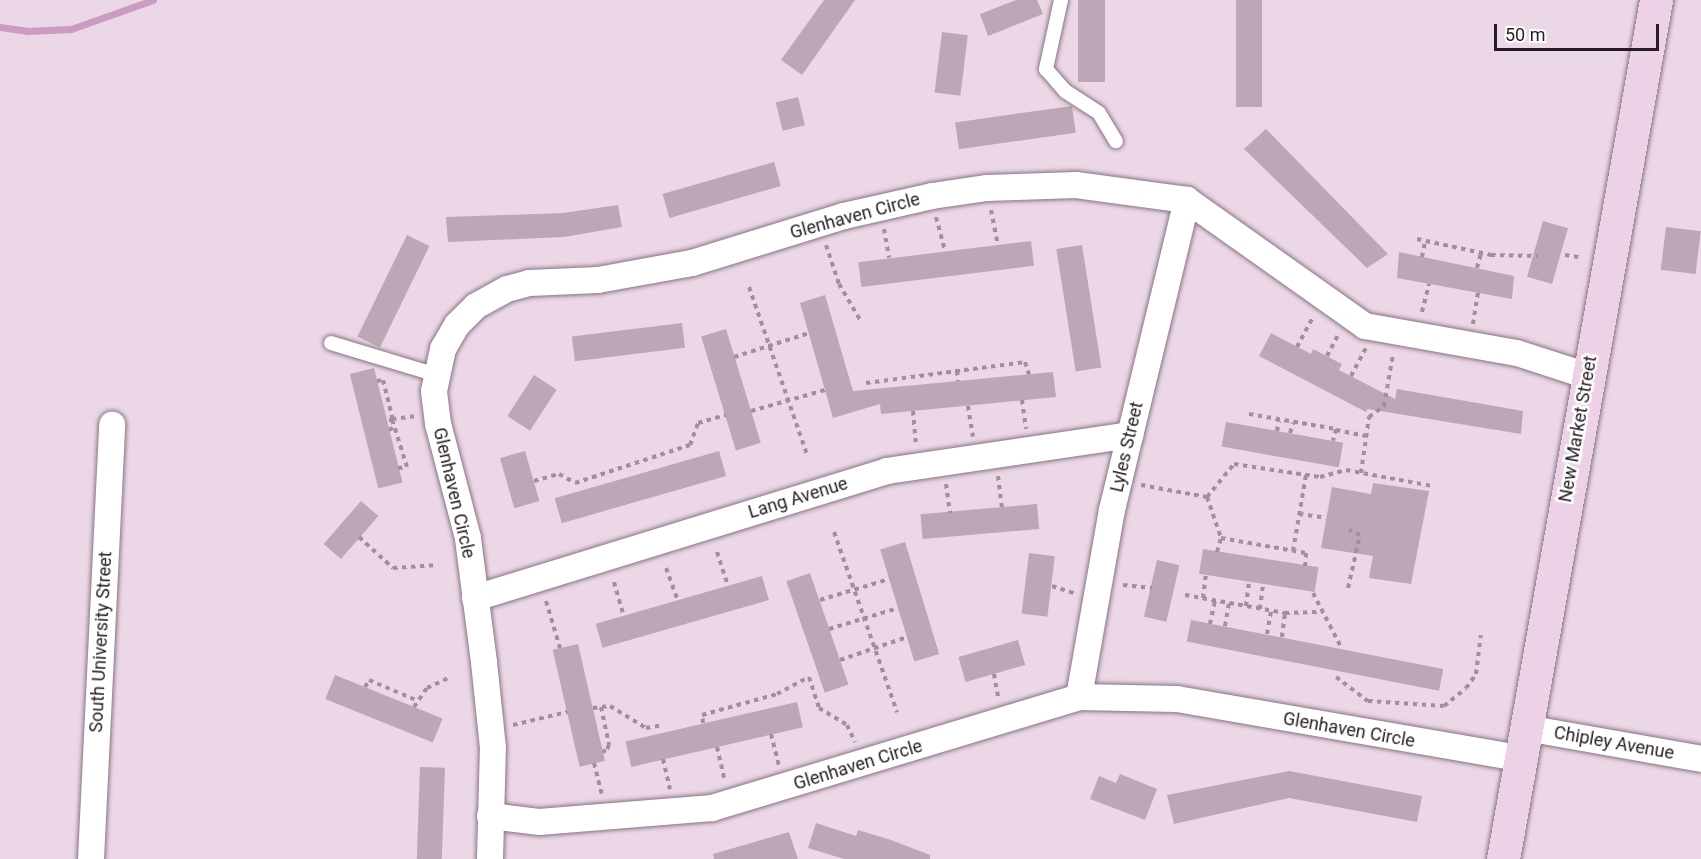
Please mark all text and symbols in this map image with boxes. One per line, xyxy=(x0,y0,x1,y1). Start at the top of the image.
scale bar xyxy=(1497,12,1662,50)
text: 50 m xyxy=(1505,24,1545,45)
street label: Glenhaven Circle xyxy=(788,188,922,244)
street label: New Market Street xyxy=(1554,354,1602,504)
street label: Lyles Street xyxy=(1106,400,1148,494)
street label: Glenhaven Circle xyxy=(428,425,480,561)
street label: Lang Avenue xyxy=(746,473,850,523)
street label: South University Street xyxy=(85,551,117,733)
street label: Glenhaven Circle xyxy=(1281,708,1417,752)
street label: Chipley Avenue xyxy=(1552,722,1676,764)
street label: Glenhaven Circle xyxy=(791,735,925,795)

